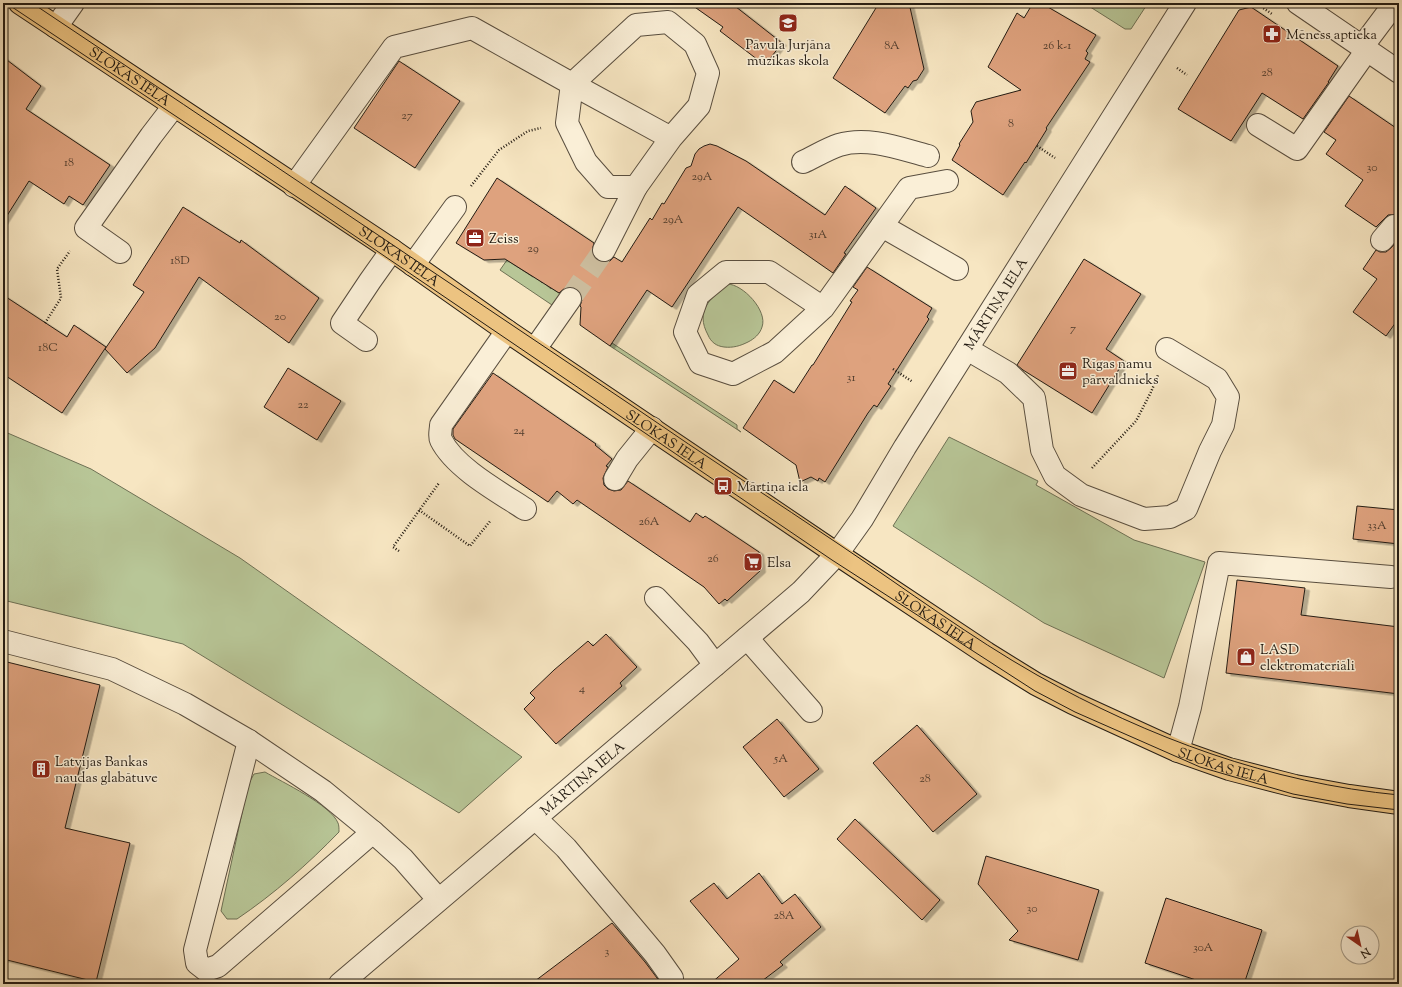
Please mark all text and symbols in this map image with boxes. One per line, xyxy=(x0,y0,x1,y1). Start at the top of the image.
school or university icon: Pāvula Jurjāna mūzikas skola xyxy=(777,12,799,34)
pharmacy icon: Mēness aptieka xyxy=(1261,23,1283,45)
place label: Mēness aptieka xyxy=(1286,26,1378,46)
place label: Pāvula Jurjāna mūzikas skola xyxy=(745,36,831,72)
house number: 8A xyxy=(884,37,900,55)
house number: 26 k-1 xyxy=(1043,37,1071,55)
street label: SLOKAS IELA xyxy=(84,43,174,112)
house number: 28 xyxy=(1261,64,1273,82)
house number: 27 xyxy=(401,107,413,125)
house number: 8 xyxy=(1008,115,1014,133)
house number: 18 xyxy=(64,154,74,172)
house number: 30 xyxy=(1366,159,1378,177)
house number: 29A xyxy=(691,168,713,186)
house number: 29A xyxy=(662,211,684,229)
street label: SLOKAS IELA xyxy=(354,222,443,293)
house number: 31A xyxy=(809,226,828,244)
office icon: Zeiss xyxy=(464,227,486,249)
place label: Zeiss xyxy=(489,230,518,250)
house number: 29 xyxy=(527,240,539,258)
house number: 18D xyxy=(170,252,190,270)
street label: MĀRTIŅA IELA xyxy=(961,254,1034,355)
house number: 20 xyxy=(274,308,286,326)
house number: 7 xyxy=(1070,320,1076,338)
house number: 18C xyxy=(38,339,58,357)
place label: Rīgas namu pārvaldnieks xyxy=(1082,355,1159,391)
office icon: Rīgas namu pārvaldnieks xyxy=(1057,360,1079,382)
house number: 31 xyxy=(847,369,855,387)
house number: 22 xyxy=(297,396,309,414)
street label: SLOKAS IELA xyxy=(621,406,711,476)
house number: 24 xyxy=(513,422,525,440)
bus stop icon: Mārtiņa iela xyxy=(712,475,734,497)
place label: Mārtiņa iela xyxy=(737,478,809,498)
house number: 26A xyxy=(638,513,660,531)
house number: 33A xyxy=(1367,517,1387,535)
house number: 26 xyxy=(707,550,719,568)
supermarket icon: Elsa xyxy=(742,551,764,573)
place label: Elsa xyxy=(767,554,792,574)
street label: SLOKAS IELA xyxy=(890,587,980,656)
place label: LASD elektromateriāli xyxy=(1260,641,1355,677)
shop icon: LASD elektromateriāli xyxy=(1235,646,1257,668)
house number: 4 xyxy=(579,680,585,698)
street label: MĀRTIŅA IELA xyxy=(537,737,631,821)
street label: SLOKAS IELA xyxy=(1175,744,1271,791)
house number: 5A xyxy=(773,750,788,768)
place label: Latvijas Bankas naudas glabātuve xyxy=(55,753,158,789)
building icon: Latvijas Bankas naudas glabātuve xyxy=(30,758,52,780)
house number: 28 xyxy=(919,770,931,788)
house number: 30 xyxy=(1026,900,1038,918)
house number: 28A xyxy=(773,907,795,925)
north arrow xyxy=(1340,925,1380,965)
house number: 30A xyxy=(1193,939,1213,957)
house number: 3 xyxy=(605,943,610,961)
text: N xyxy=(1357,943,1374,962)

